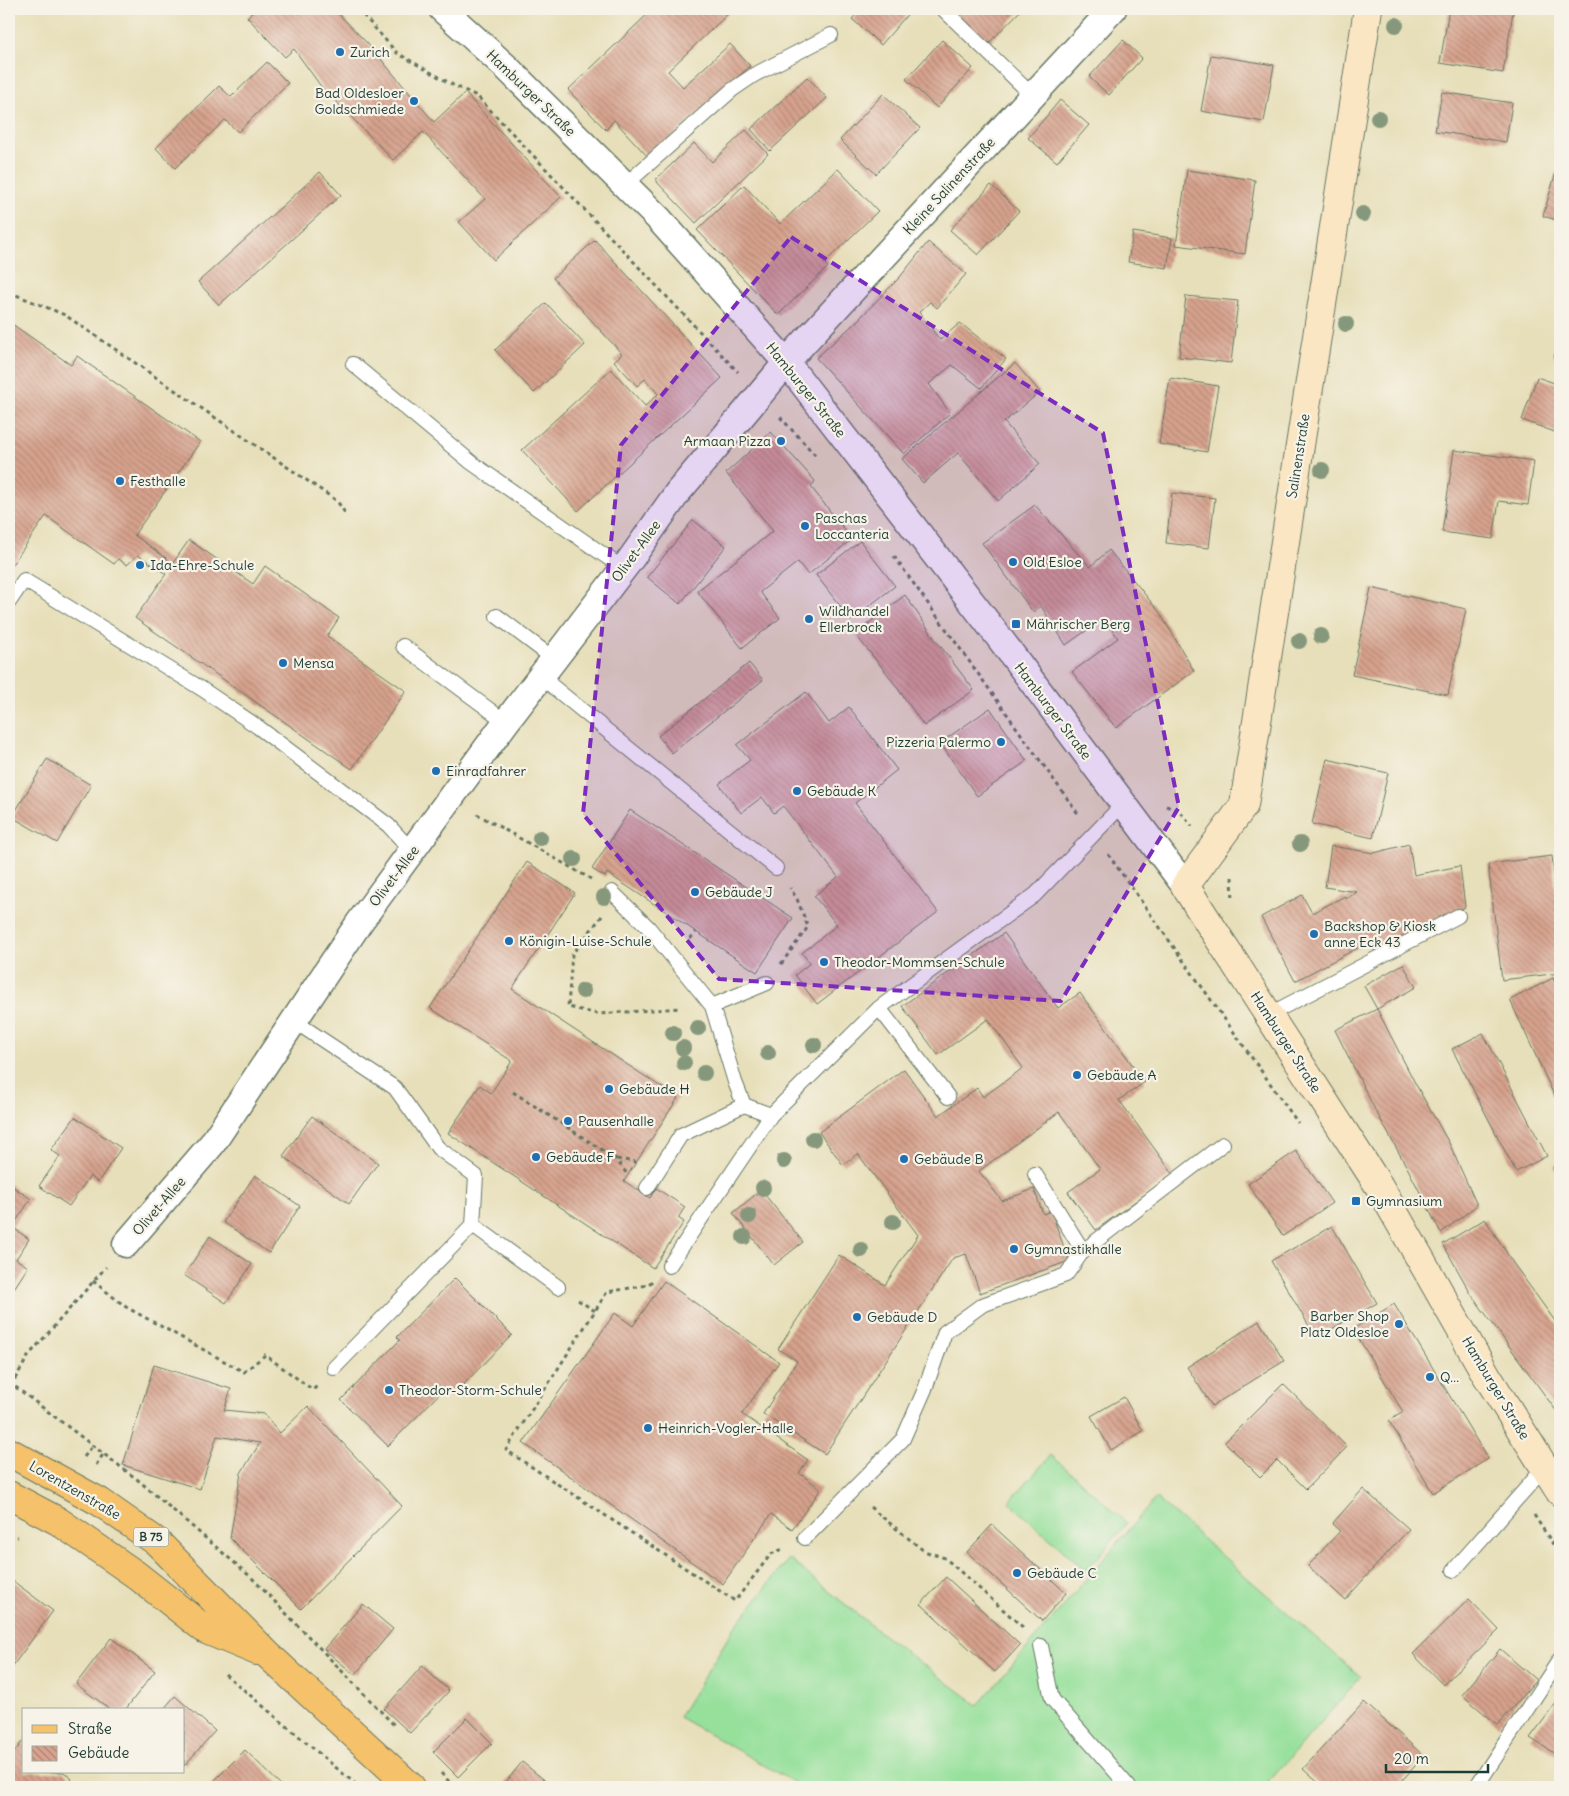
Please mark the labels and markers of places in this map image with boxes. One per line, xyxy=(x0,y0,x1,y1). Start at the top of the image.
place label: Zurich xyxy=(350,43,390,61)
marker: Zurich xyxy=(334,46,346,58)
place label: Bad Oldesloer Goldschmiede xyxy=(314,84,404,118)
marker: Bad Oldesloer Goldschmiede xyxy=(408,95,420,107)
place label: Armaan Pizza xyxy=(684,432,771,450)
marker: Armaan Pizza xyxy=(775,435,787,447)
place label: Festhalle xyxy=(130,472,186,490)
marker: Festhalle xyxy=(114,475,126,487)
place label: Paschas Loccanteria xyxy=(815,509,889,543)
marker: Paschas Loccanteria xyxy=(799,520,811,532)
place label: Old Esloe xyxy=(1023,553,1082,571)
place label: Ida-Ehre-Schule xyxy=(150,556,254,574)
marker: Old Esloe xyxy=(1007,556,1019,568)
marker: Ida-Ehre-Schule xyxy=(134,559,146,571)
place label: Wildhandel Ellerbrock xyxy=(819,602,889,636)
marker: Wildhandel Ellerbrock xyxy=(803,613,815,625)
place label: Mährischer Berg xyxy=(1026,615,1130,633)
marker: Mährischer Berg xyxy=(1010,618,1022,630)
place label: Mensa xyxy=(293,654,334,672)
marker: Mensa xyxy=(277,657,289,669)
place label: Pizzeria Palermo xyxy=(886,733,991,751)
marker: Pizzeria Palermo xyxy=(995,736,1007,748)
place label: Einradfahrer xyxy=(446,762,526,780)
marker: Einradfahrer xyxy=(430,765,442,777)
place label: Gebäude K xyxy=(807,782,876,800)
marker: Gebäude K xyxy=(791,785,803,797)
place label: Gebäude J xyxy=(705,883,773,901)
marker: Gebäude J xyxy=(689,886,701,898)
place label: Backshop & Kiosk anne Eck 43 xyxy=(1324,917,1436,951)
marker: Backshop & Kiosk anne Eck 43 xyxy=(1308,928,1320,940)
place label: Königin-Luise-Schule xyxy=(519,932,652,950)
marker: Königin-Luise-Schule xyxy=(503,935,515,947)
place label: Theodor-Mommsen-Schule xyxy=(834,953,1005,971)
marker: Theodor-Mommsen-Schule xyxy=(818,956,830,968)
place label: Gebäude A xyxy=(1087,1066,1156,1084)
marker: Gebäude A xyxy=(1071,1069,1083,1081)
place label: Gebäude H xyxy=(619,1080,690,1098)
marker: Gebäude H xyxy=(603,1083,615,1095)
place label: Pausenhalle xyxy=(578,1112,654,1130)
marker: Pausenhalle xyxy=(562,1115,574,1127)
place label: Gebäude F xyxy=(546,1148,614,1166)
place label: Gebäude B xyxy=(914,1150,984,1168)
marker: Gebäude F xyxy=(530,1151,542,1163)
marker: Gebäude B xyxy=(898,1153,910,1165)
place label: Gymnasium xyxy=(1366,1192,1442,1210)
marker: Gymnasium xyxy=(1350,1195,1362,1207)
place label: Gymnastikhalle xyxy=(1024,1240,1122,1258)
marker: Gymnastikhalle xyxy=(1008,1243,1020,1255)
place label: Barber Shop Platz Oldesloe xyxy=(1300,1307,1389,1341)
place label: Gebäude D xyxy=(867,1308,937,1326)
marker: Gebäude D xyxy=(851,1311,863,1323)
marker: Barber Shop Platz Oldesloe xyxy=(1393,1318,1405,1330)
place label: Q... xyxy=(1440,1368,1459,1386)
marker: Q... xyxy=(1424,1371,1436,1383)
place label: Theodor-Storm-Schule xyxy=(399,1381,542,1399)
marker: Theodor-Storm-Schule xyxy=(383,1384,395,1396)
place label: Heinrich-Vogler-Halle xyxy=(658,1419,794,1437)
marker: Heinrich-Vogler-Halle xyxy=(642,1422,654,1434)
place label: Gebäude C xyxy=(1027,1564,1097,1582)
marker: Gebäude C xyxy=(1011,1567,1023,1579)

